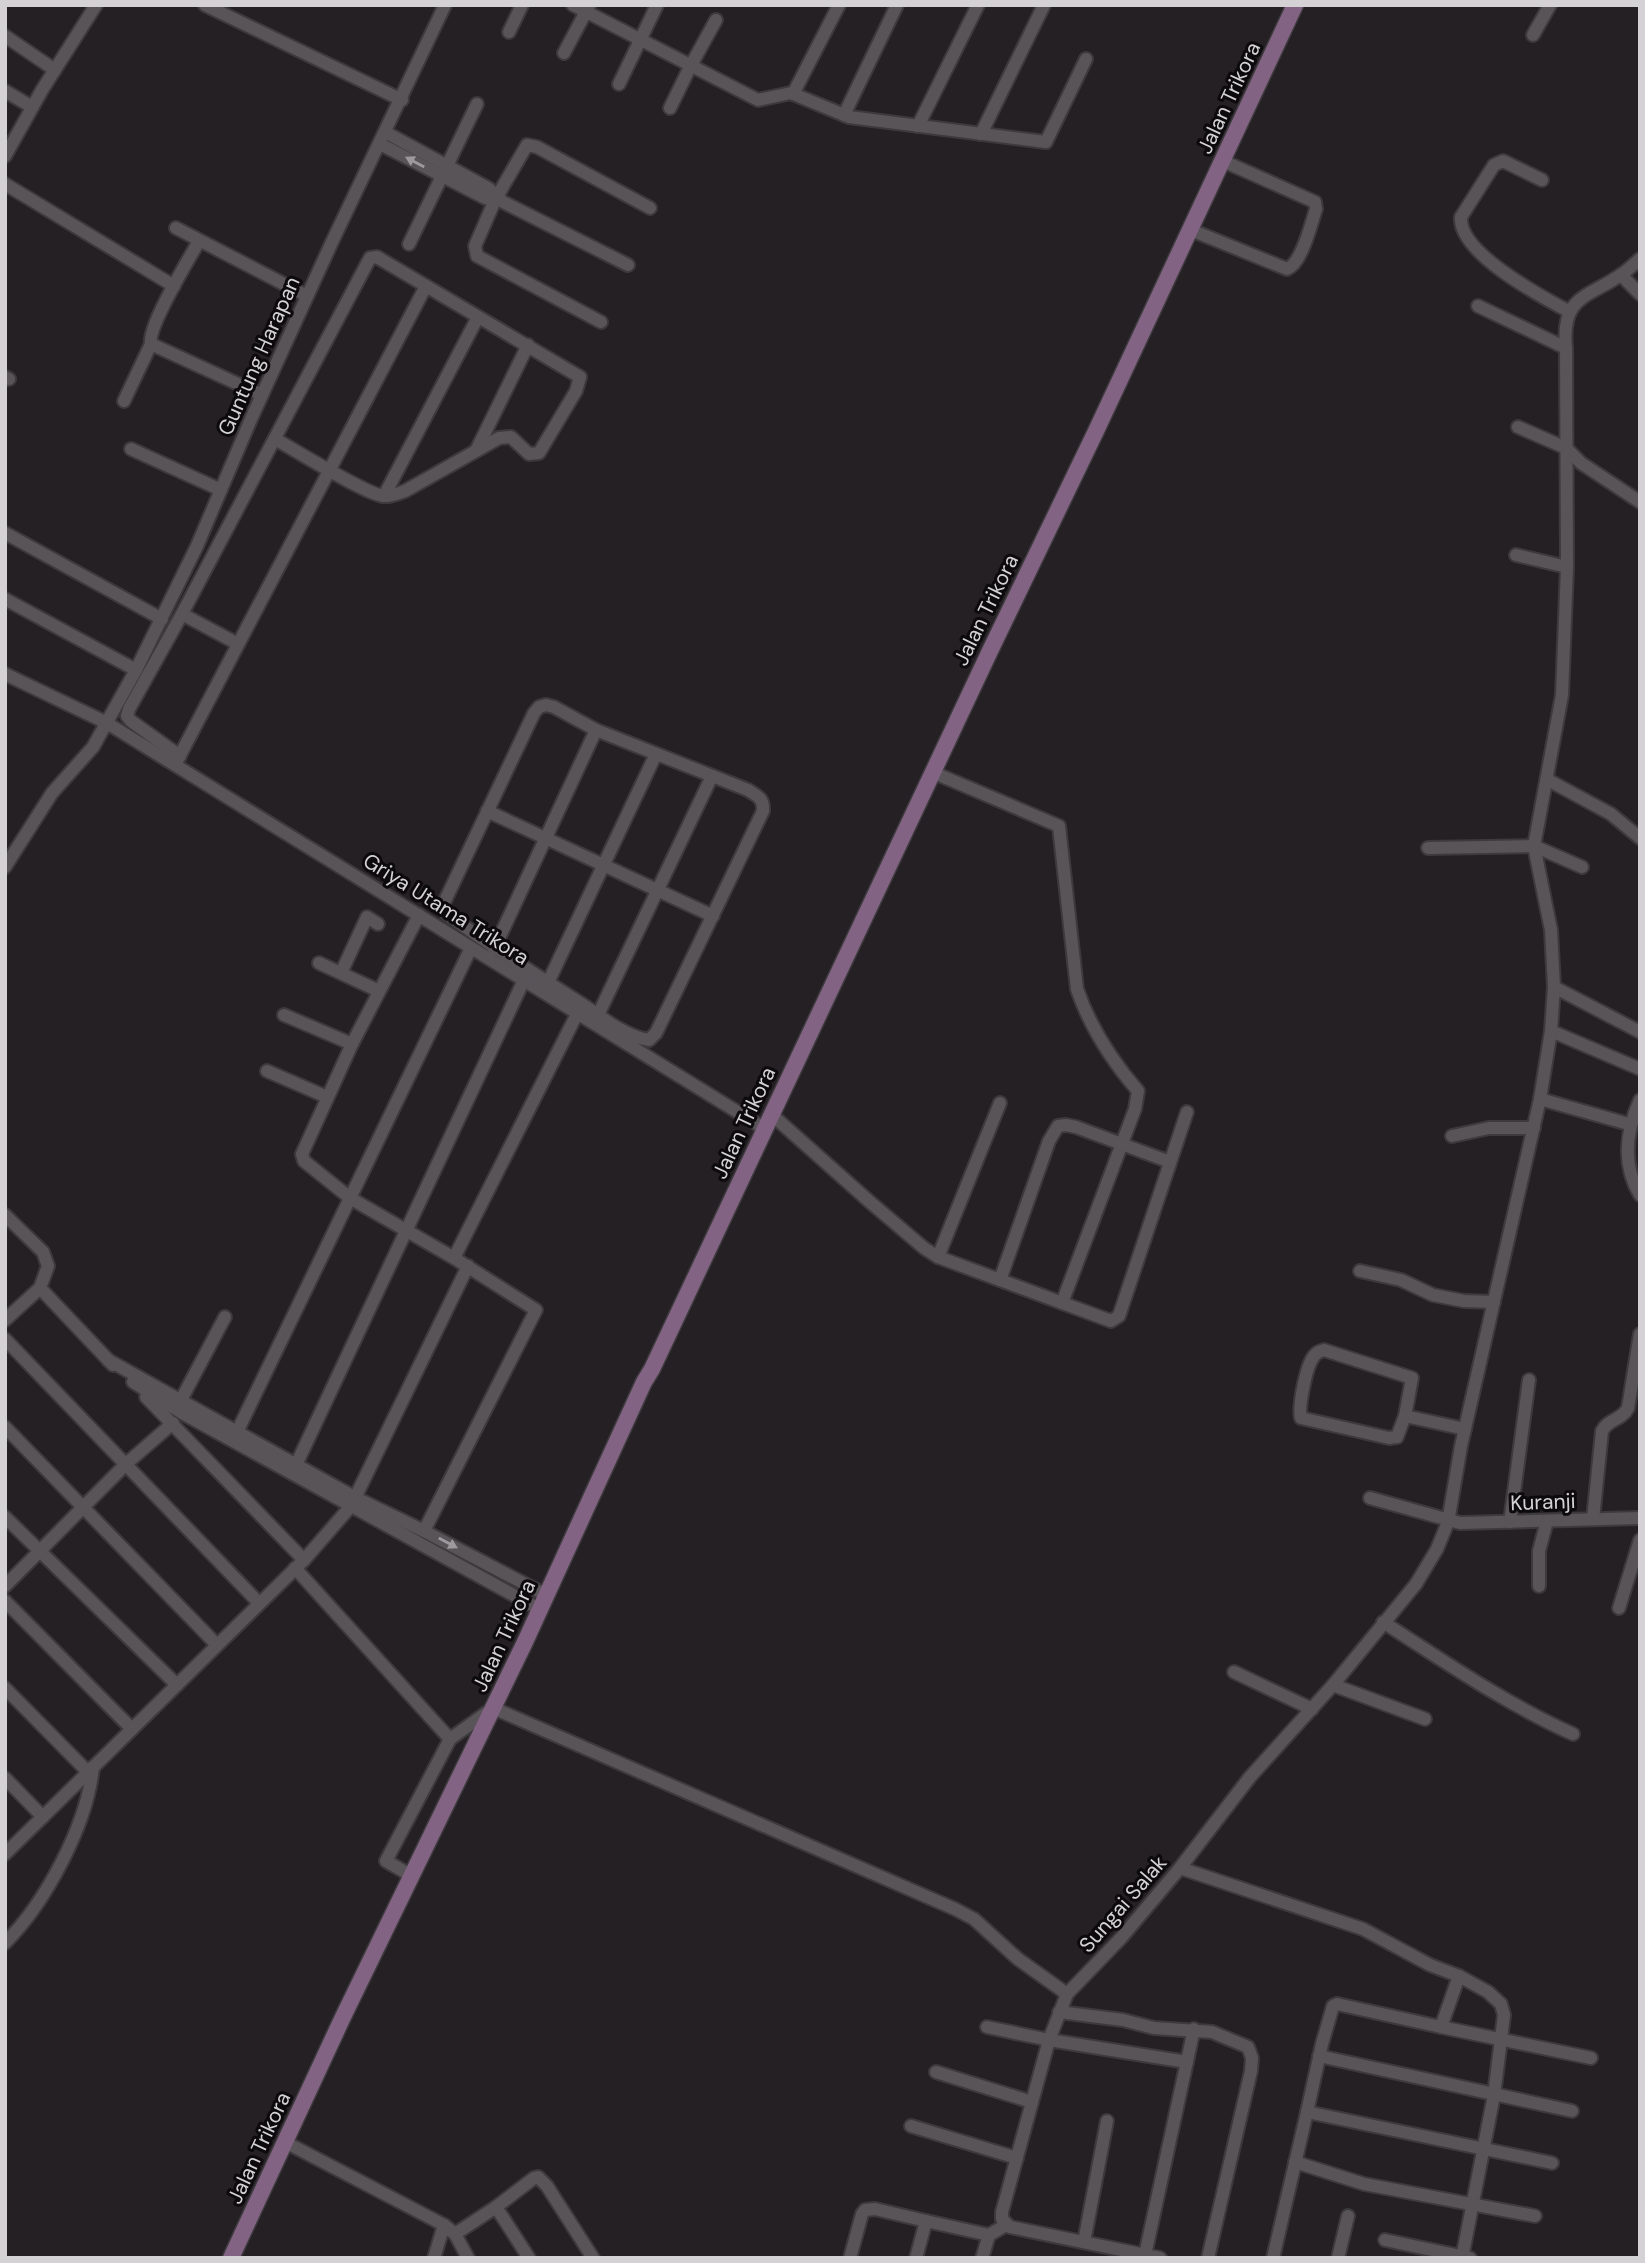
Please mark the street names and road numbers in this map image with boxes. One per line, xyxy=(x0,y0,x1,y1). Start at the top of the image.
street label: Jalan Trikora xyxy=(1191,37,1267,159)
street label: Guntung Harapan xyxy=(211,272,307,440)
street label: Jalan Trikora xyxy=(947,550,1025,670)
street label: Griya Utama Trikora xyxy=(358,847,534,971)
street label: Jalan Trikora xyxy=(706,1062,782,1184)
street label: Kuranji xyxy=(1510,1487,1576,1517)
street label: Jalan Trikora xyxy=(466,1575,542,1697)
street label: Sungai Salak xyxy=(1073,1849,1173,1959)
street label: Jalan Trikora xyxy=(221,2087,297,2209)

